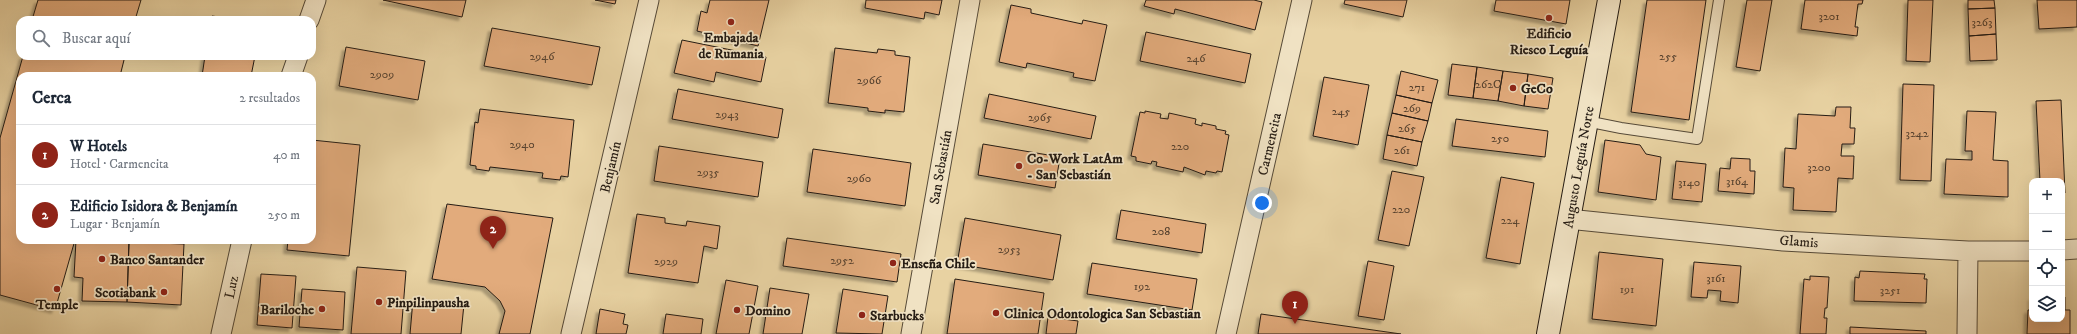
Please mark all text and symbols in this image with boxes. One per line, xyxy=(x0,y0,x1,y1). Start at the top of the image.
house number: 3201 xyxy=(1818,9,1840,24)
marker: Edificio Riesco Leguía xyxy=(1544,13,1554,23)
house number: 3263 xyxy=(1971,15,1993,30)
search box xyxy=(16,16,316,60)
marker: Embajada de Rumania xyxy=(726,17,736,27)
place label: Edificio Riesco Leguía xyxy=(1510,25,1589,59)
icon: search xyxy=(30,27,52,49)
text: Buscar aquí xyxy=(62,29,130,48)
place label: Embajada de Rumania xyxy=(698,29,765,63)
house number: 2946 xyxy=(529,49,555,64)
house number: 255 xyxy=(1659,49,1677,64)
house number: 246 xyxy=(1186,51,1206,66)
house number: 2909 xyxy=(370,67,394,82)
house number: 2966 xyxy=(857,73,882,88)
house number: 262C xyxy=(1475,77,1501,92)
house number: 271 xyxy=(1409,80,1425,95)
place label: GeCo xyxy=(1521,80,1553,98)
marker: GeCo xyxy=(1508,83,1518,93)
text: Cerca xyxy=(32,87,71,109)
text: 2 resultados xyxy=(239,90,300,106)
house number: 269 xyxy=(1403,101,1421,116)
house number: 245 xyxy=(1332,104,1350,119)
street label: Augusto Leguía Norte xyxy=(1559,105,1599,230)
house number: 2943 xyxy=(715,107,739,122)
house number: 2965 xyxy=(1028,110,1052,125)
street label: Carmencita xyxy=(1254,111,1286,177)
house number: 265 xyxy=(1398,121,1416,136)
house number: 3242 xyxy=(1905,126,1929,141)
street label: San Sebastián xyxy=(926,128,957,206)
house number: 250 xyxy=(1491,131,1509,146)
text: W Hotels xyxy=(70,137,127,156)
house number: 2940 xyxy=(509,137,535,152)
street label: Benjamín xyxy=(596,139,626,195)
house number: 220 xyxy=(1171,139,1189,154)
house number: 261 xyxy=(1394,143,1410,158)
text: 1 xyxy=(43,147,47,163)
text: 40 m xyxy=(273,147,300,163)
place label: Co-Work LatAm - San Sebastián xyxy=(1027,150,1123,184)
text: Hotel · Carmencita xyxy=(70,156,169,172)
house number: 3200 xyxy=(1807,160,1831,175)
marker: Co-Work LatAm - San Sebastián xyxy=(1014,161,1024,171)
house number: 2935 xyxy=(697,165,719,180)
house number: 2960 xyxy=(847,171,871,186)
house number: 3164 xyxy=(1726,174,1749,189)
house number: 3140 xyxy=(1678,175,1700,190)
map controls xyxy=(2029,178,2065,322)
button: + xyxy=(2029,178,2065,214)
your location xyxy=(1252,193,1272,213)
text: Edificio Isidora & Benjamín xyxy=(70,197,237,216)
house number: 220 xyxy=(1392,202,1410,217)
text: 2 xyxy=(42,207,48,223)
text: 250 m xyxy=(268,207,300,223)
house number: 224 xyxy=(1501,213,1520,228)
button: − xyxy=(2029,214,2065,250)
text: Lugar · Benjamín xyxy=(70,216,160,232)
pin: 2 xyxy=(480,216,506,249)
house number: 208 xyxy=(1152,224,1170,239)
street label: Glamis xyxy=(1779,232,1819,252)
house number: 2953 xyxy=(998,242,1020,257)
button: locate xyxy=(2029,250,2065,286)
place label: Banco Santander xyxy=(110,251,205,269)
house number: 2952 xyxy=(830,253,854,268)
marker: Banco Santander xyxy=(97,254,107,264)
house number: 2929 xyxy=(654,254,678,269)
place label: Enseña Chile xyxy=(901,255,975,273)
marker: Enseña Chile xyxy=(888,258,898,268)
house number: 3161 xyxy=(1706,271,1726,286)
street label: Luz xyxy=(221,274,243,300)
house number: 192 xyxy=(1134,279,1150,294)
house number: 191 xyxy=(1620,282,1634,297)
house number: 3251 xyxy=(1880,283,1900,298)
marker: Temple xyxy=(52,284,62,294)
place label: Scotiabank xyxy=(95,284,157,302)
button: layers xyxy=(2029,286,2065,322)
marker: Scotiabank xyxy=(159,287,169,297)
pin: 1 xyxy=(1282,291,1308,324)
place label: Pinpilinpausha xyxy=(387,294,471,312)
place label: Temple xyxy=(35,296,78,314)
marker: Pinpilinpausha xyxy=(374,297,384,307)
place label: Bariloche xyxy=(260,301,314,319)
place label: Domino xyxy=(745,302,791,320)
marker: Bariloche xyxy=(317,304,327,314)
marker: Domino xyxy=(732,305,742,315)
place label: Clinica Odontologica San Sebastian xyxy=(1004,305,1202,323)
place label: Starbucks xyxy=(870,307,924,325)
marker: Clinica Odontologica San Sebastian xyxy=(991,308,1001,318)
marker: Starbucks xyxy=(857,310,867,320)

